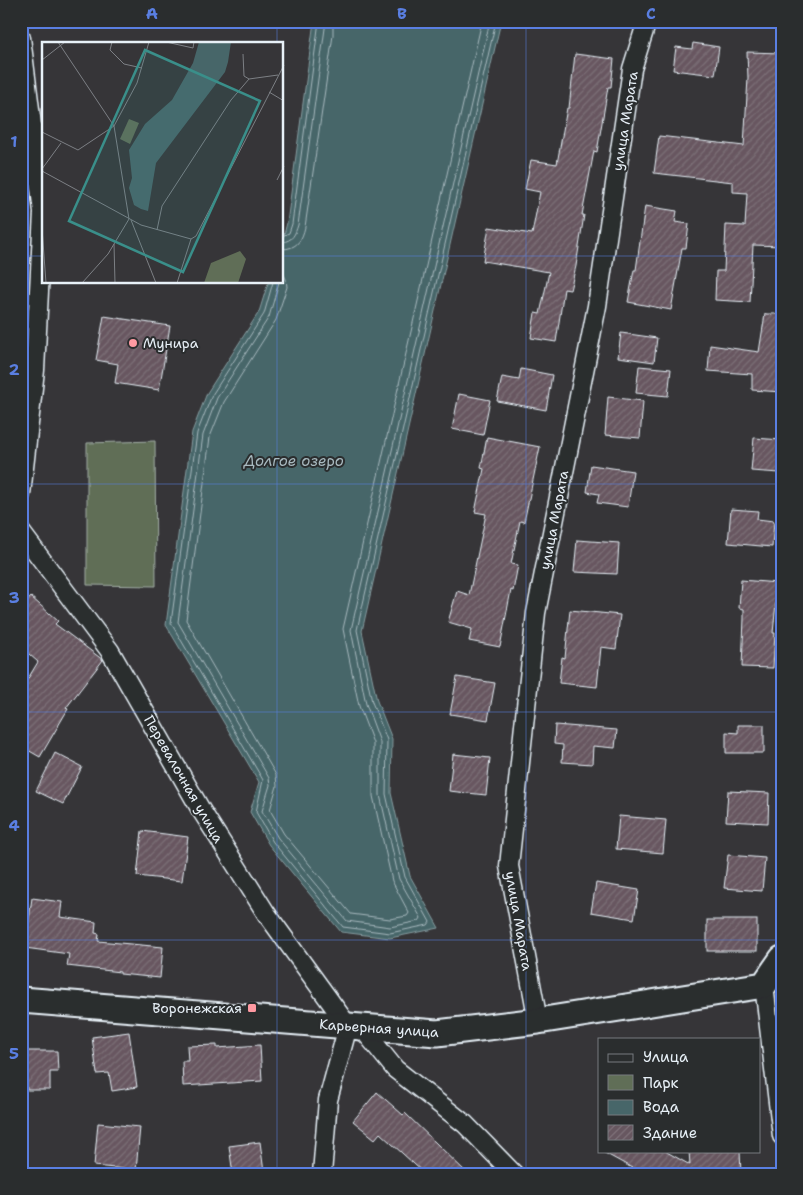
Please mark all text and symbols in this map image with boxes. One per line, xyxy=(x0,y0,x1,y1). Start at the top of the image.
text: A xyxy=(146,3,158,24)
text: B xyxy=(397,3,407,24)
text: C xyxy=(646,3,656,24)
inset map xyxy=(42,42,284,284)
street label: улица Марата xyxy=(608,70,642,172)
text: 1 xyxy=(10,131,18,152)
place label: Мунира xyxy=(143,334,199,352)
marker: Мунира xyxy=(127,337,139,349)
text: 2 xyxy=(8,359,20,380)
water label: Долгое озеро xyxy=(243,451,344,471)
street label: улица Марата xyxy=(536,469,572,571)
text: 3 xyxy=(8,587,20,608)
street label: Перевалочная улица xyxy=(140,712,228,846)
text: 4 xyxy=(8,815,20,836)
street label: улица Марата xyxy=(501,870,537,972)
place label: Воронежская xyxy=(152,999,242,1017)
marker: Воронежская xyxy=(246,1002,258,1014)
street label: Карьерная улица xyxy=(319,1015,440,1041)
legend xyxy=(598,1038,760,1152)
text: 5 xyxy=(9,1043,19,1064)
text: Улица xyxy=(643,1047,689,1067)
text: Парк xyxy=(643,1073,679,1093)
text: Вода xyxy=(643,1097,680,1117)
text: Здание xyxy=(643,1123,697,1143)

